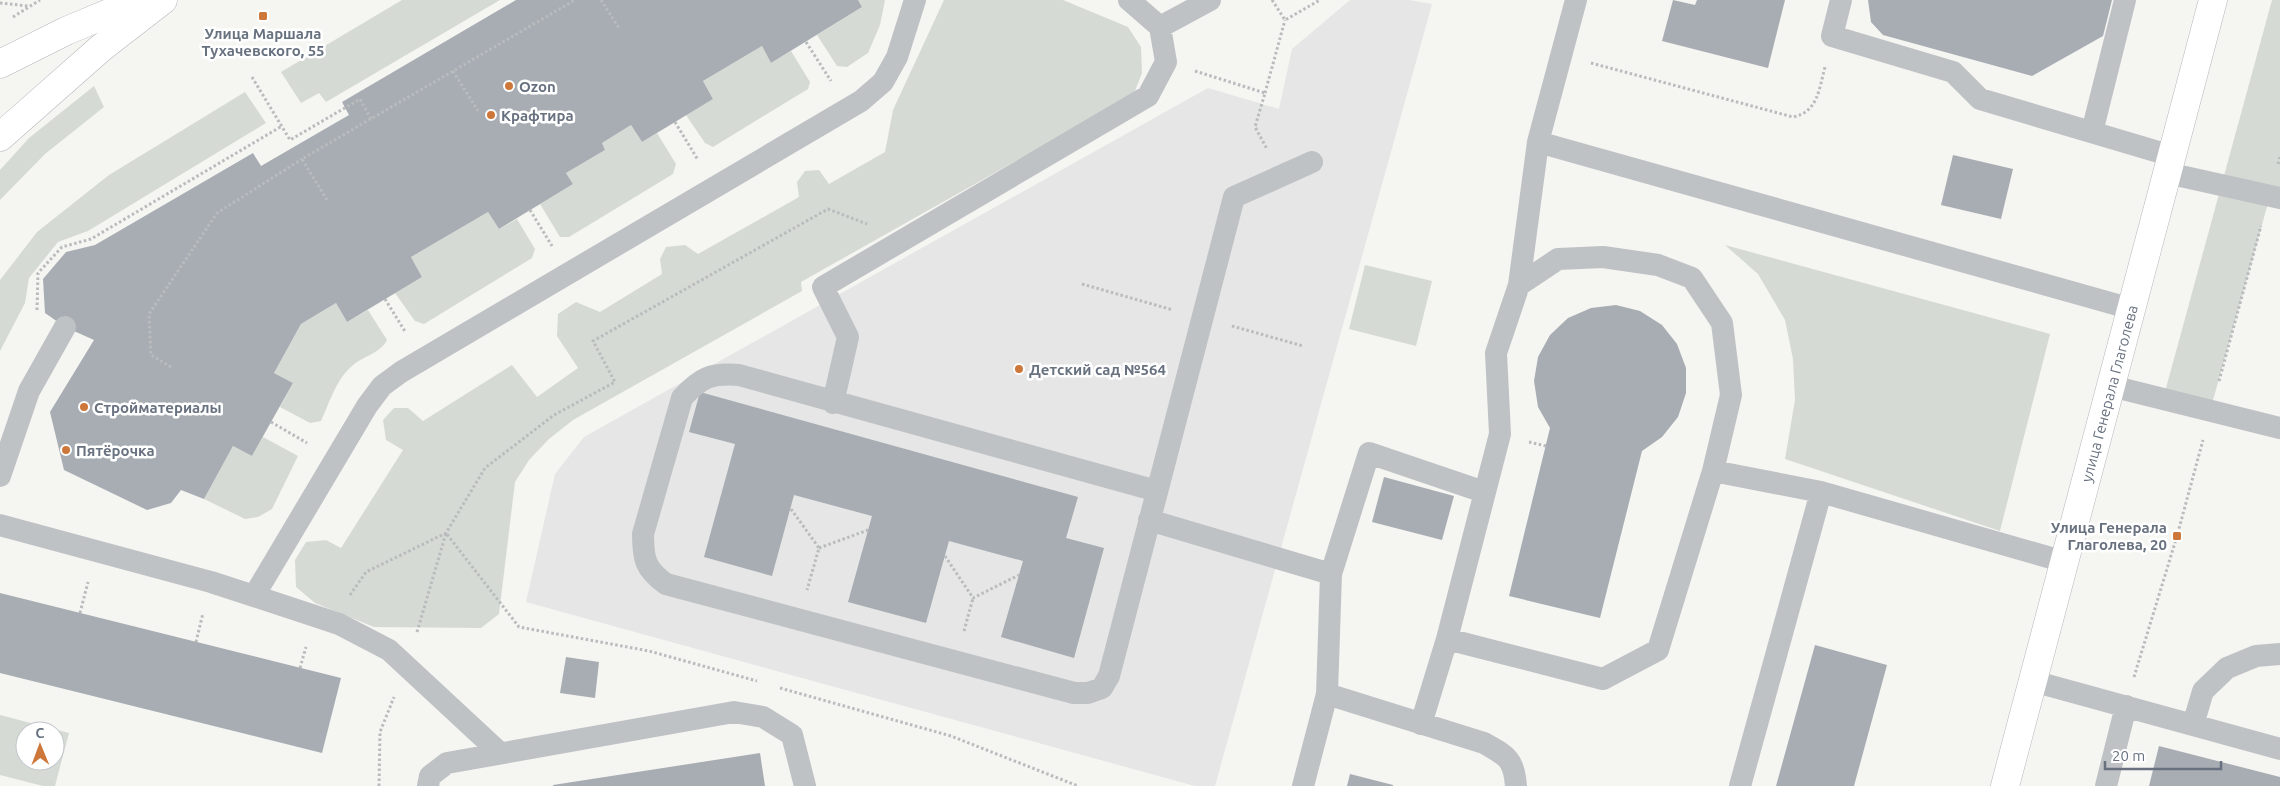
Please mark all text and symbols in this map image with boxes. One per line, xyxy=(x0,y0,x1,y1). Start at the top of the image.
marker: Улица Маршала Тухачевского, 55 xyxy=(257,10,269,22)
place label: Улица Маршала Тухачевского, 55 xyxy=(201,25,325,59)
place label: Ozon xyxy=(519,78,556,95)
marker: Ozon xyxy=(503,80,515,92)
place label: Крафтира xyxy=(501,107,574,124)
marker: Крафтира xyxy=(485,109,497,121)
street label: улица Генерала Глаголева xyxy=(2077,303,2140,484)
place label: Детский сад №564 xyxy=(1029,361,1166,378)
marker: Детский сад №564 xyxy=(1013,363,1025,375)
place label: Стройматериалы xyxy=(94,399,222,416)
marker: Стройматериалы xyxy=(78,401,90,413)
place label: Пятёрочка xyxy=(76,442,155,459)
marker: Пятёрочка xyxy=(60,444,72,456)
place label: Улица Генерала Глаголева, 20 xyxy=(2051,519,2167,553)
marker: Улица Генерала Глаголева, 20 xyxy=(2171,530,2183,542)
north arrow xyxy=(15,721,65,771)
text: С xyxy=(35,725,44,741)
scale bar xyxy=(2105,738,2221,770)
text: 20 m xyxy=(2112,747,2145,764)

